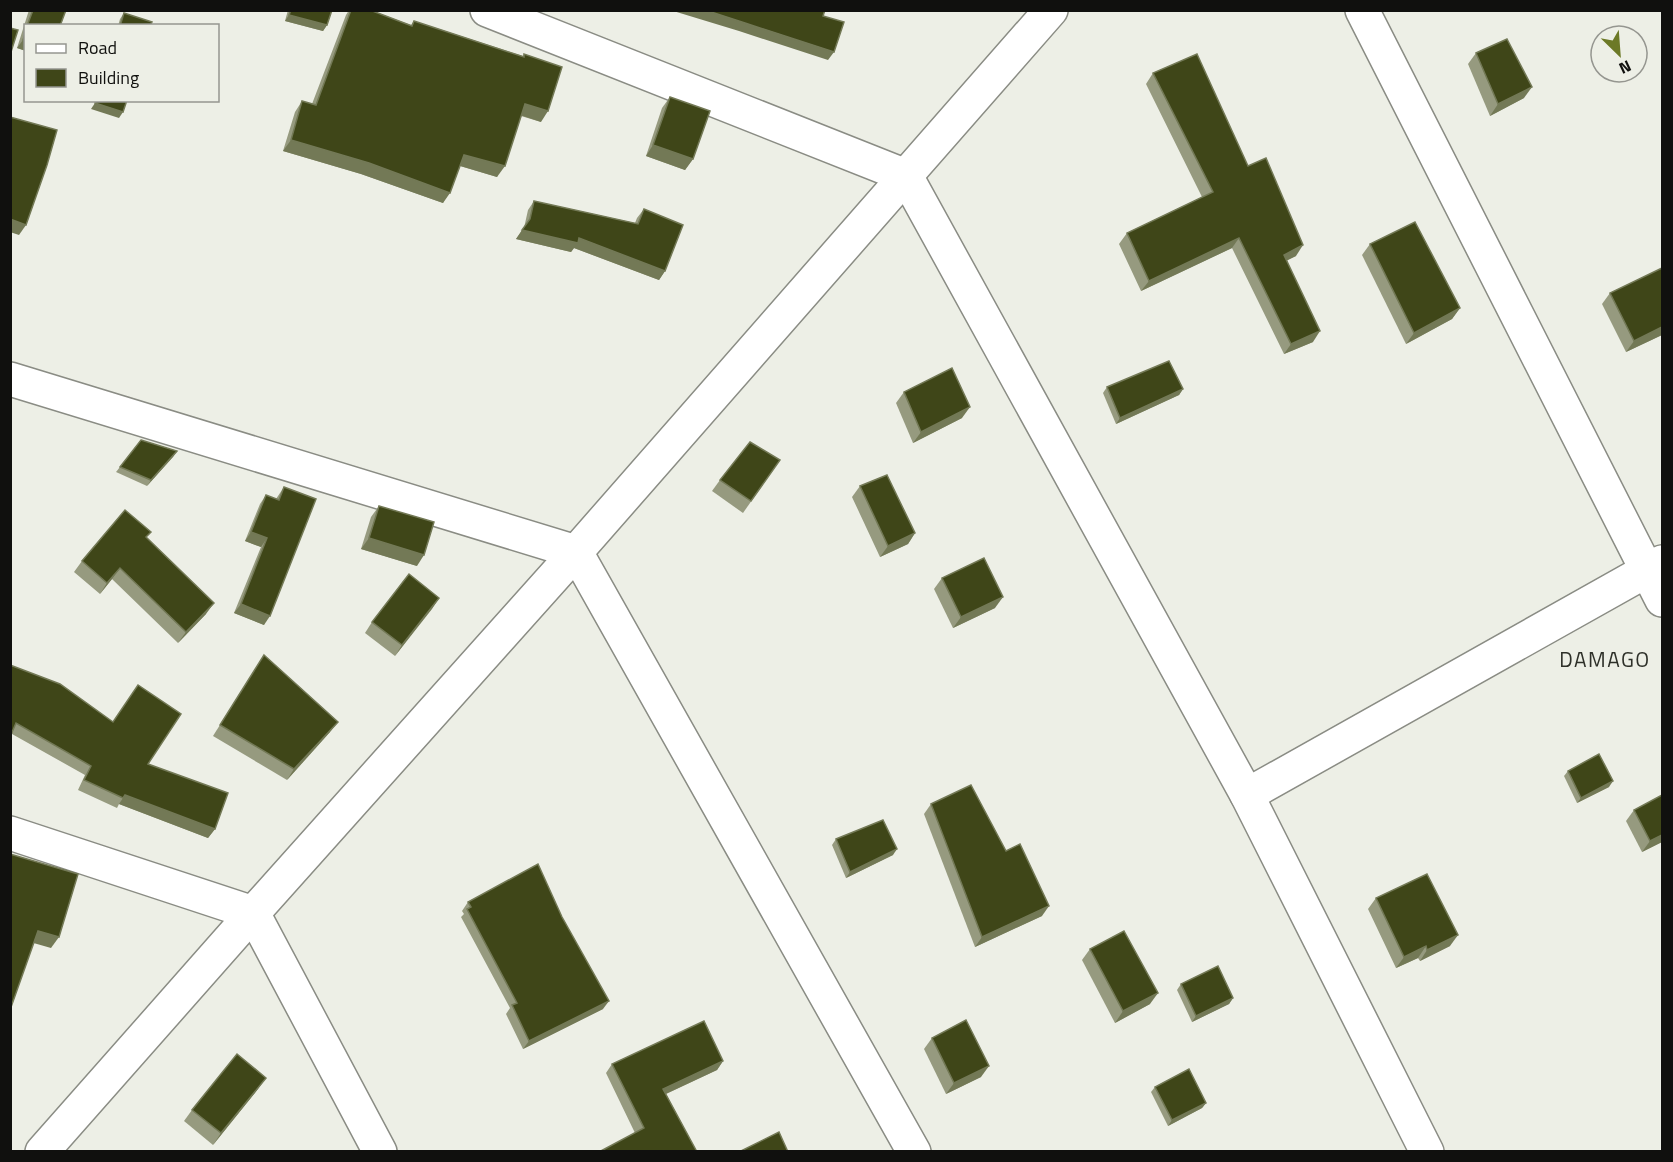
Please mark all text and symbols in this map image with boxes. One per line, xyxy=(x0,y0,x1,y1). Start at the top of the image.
legend xyxy=(24,24,219,102)
north arrow xyxy=(1589,24,1649,84)
text: Road xyxy=(78,34,117,61)
text: N xyxy=(1615,54,1635,81)
text: Building xyxy=(78,64,139,91)
district label: DAMAGO xyxy=(1559,643,1651,675)

